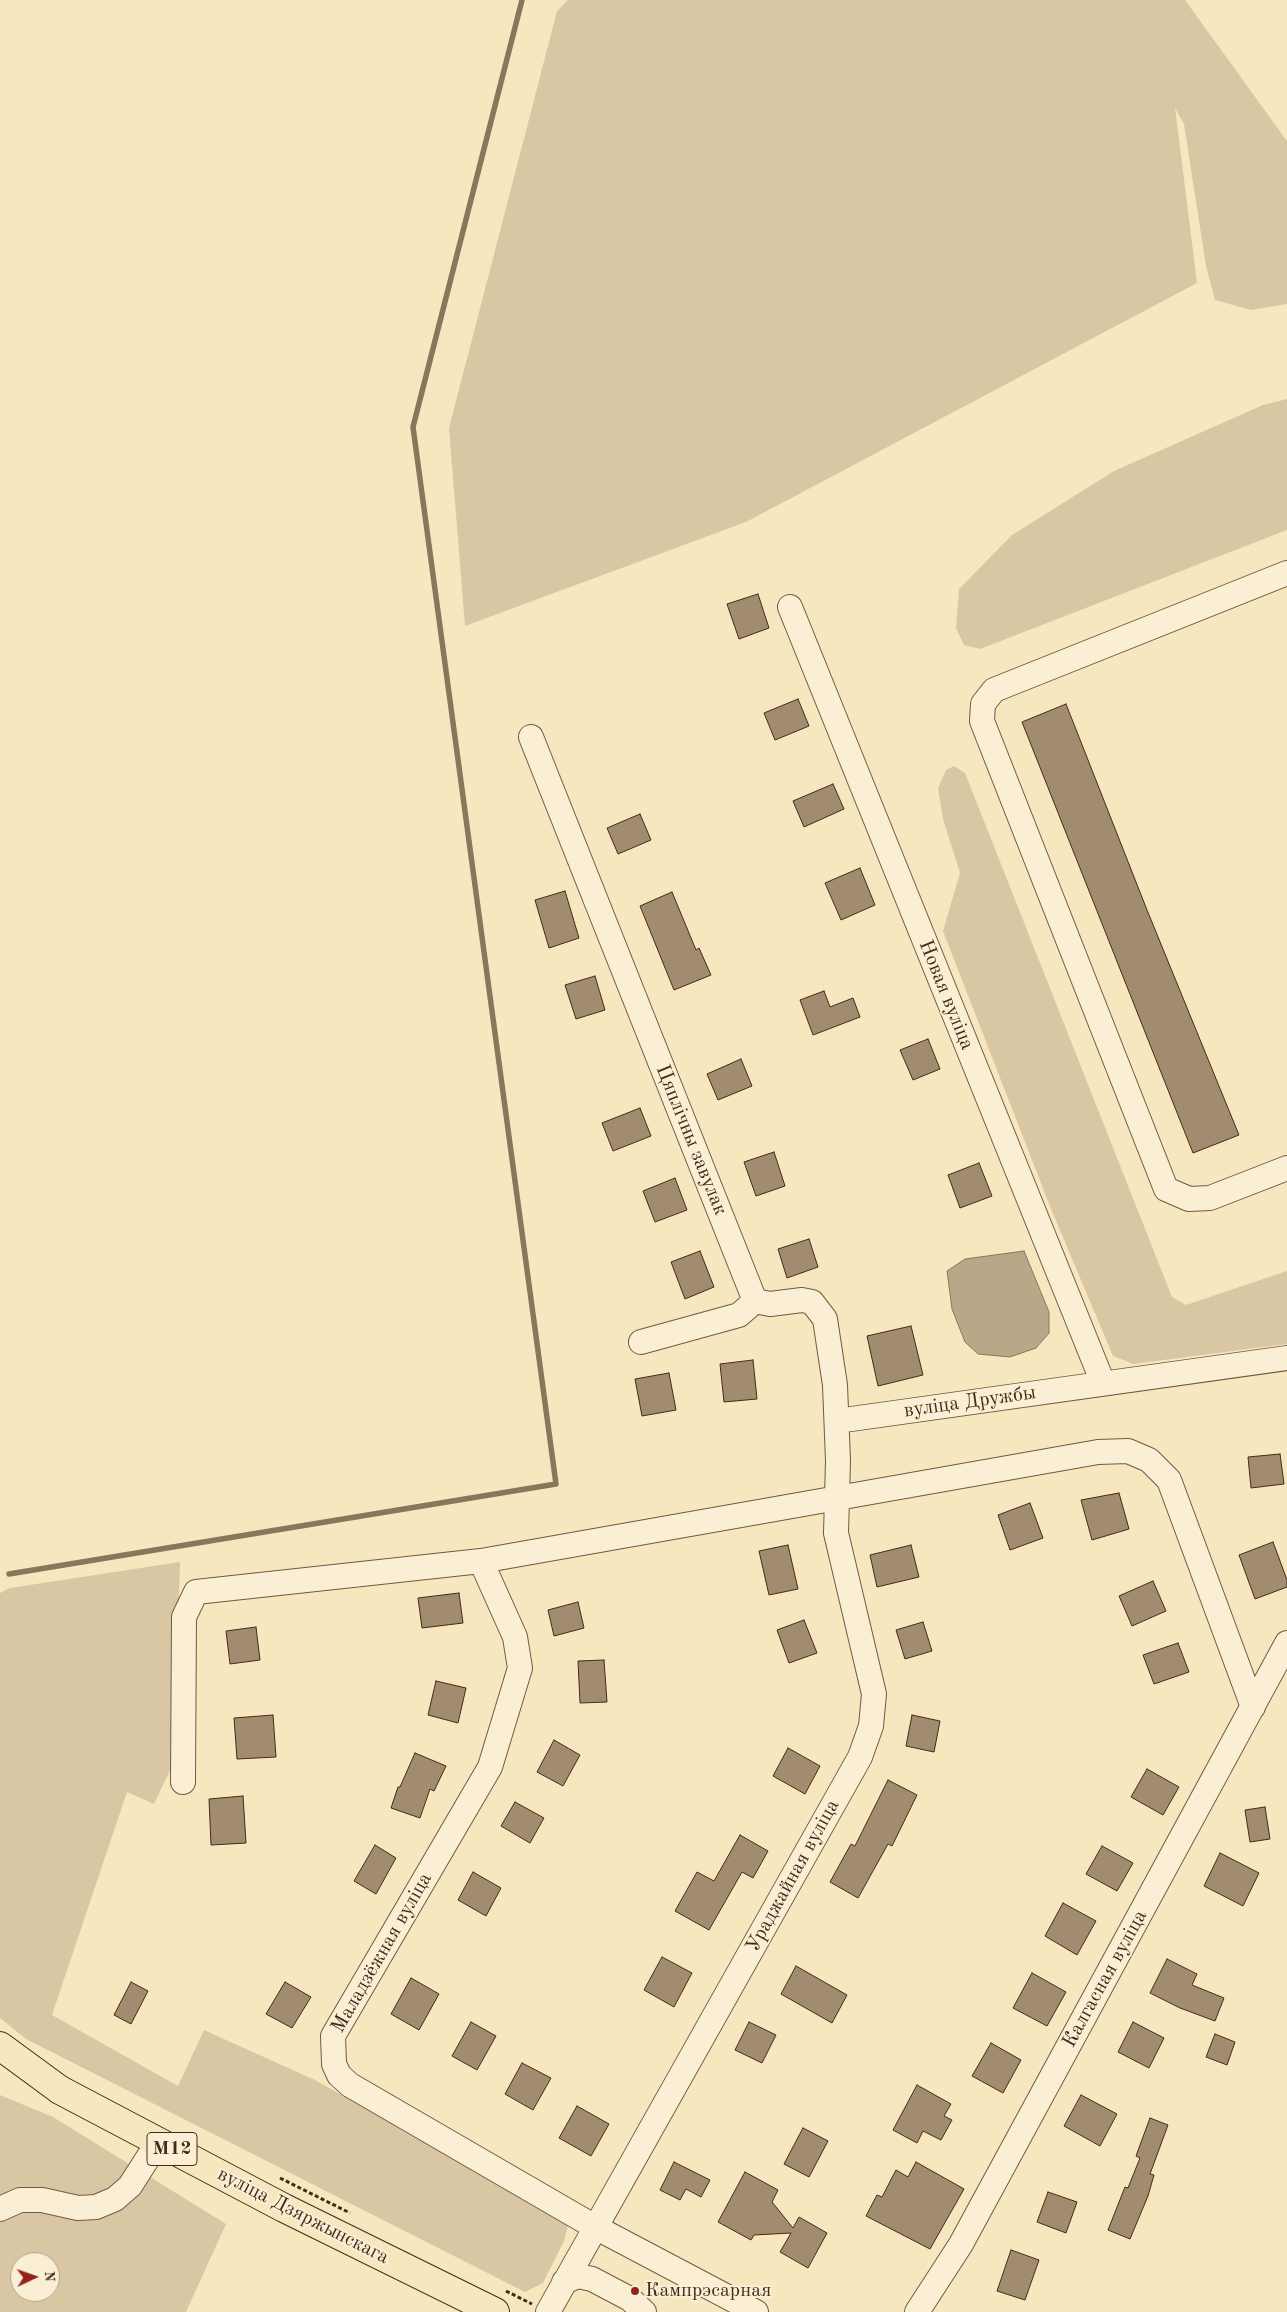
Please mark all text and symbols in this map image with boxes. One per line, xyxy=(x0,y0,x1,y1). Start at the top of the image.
street label: Новая вуліца xyxy=(913,936,979,1054)
street label: Цяплічны завулак xyxy=(650,1061,732,1219)
street label: вуліца Дружбы xyxy=(902,1381,1038,1423)
street label: Ураджайная вуліца xyxy=(741,1795,845,1957)
street label: Маладзёжная вуліца xyxy=(326,1869,438,2037)
street label: Калгасная вуліца xyxy=(1057,1906,1153,2052)
road number: М12 xyxy=(147,2132,197,2166)
street label: вуліца Дзяржынскага xyxy=(213,2162,393,2270)
north arrow xyxy=(10,2252,60,2302)
text: N xyxy=(42,2271,56,2282)
place label: Кампрэсарная xyxy=(645,2279,771,2303)
marker: Кампрэсарная xyxy=(629,2285,641,2297)

